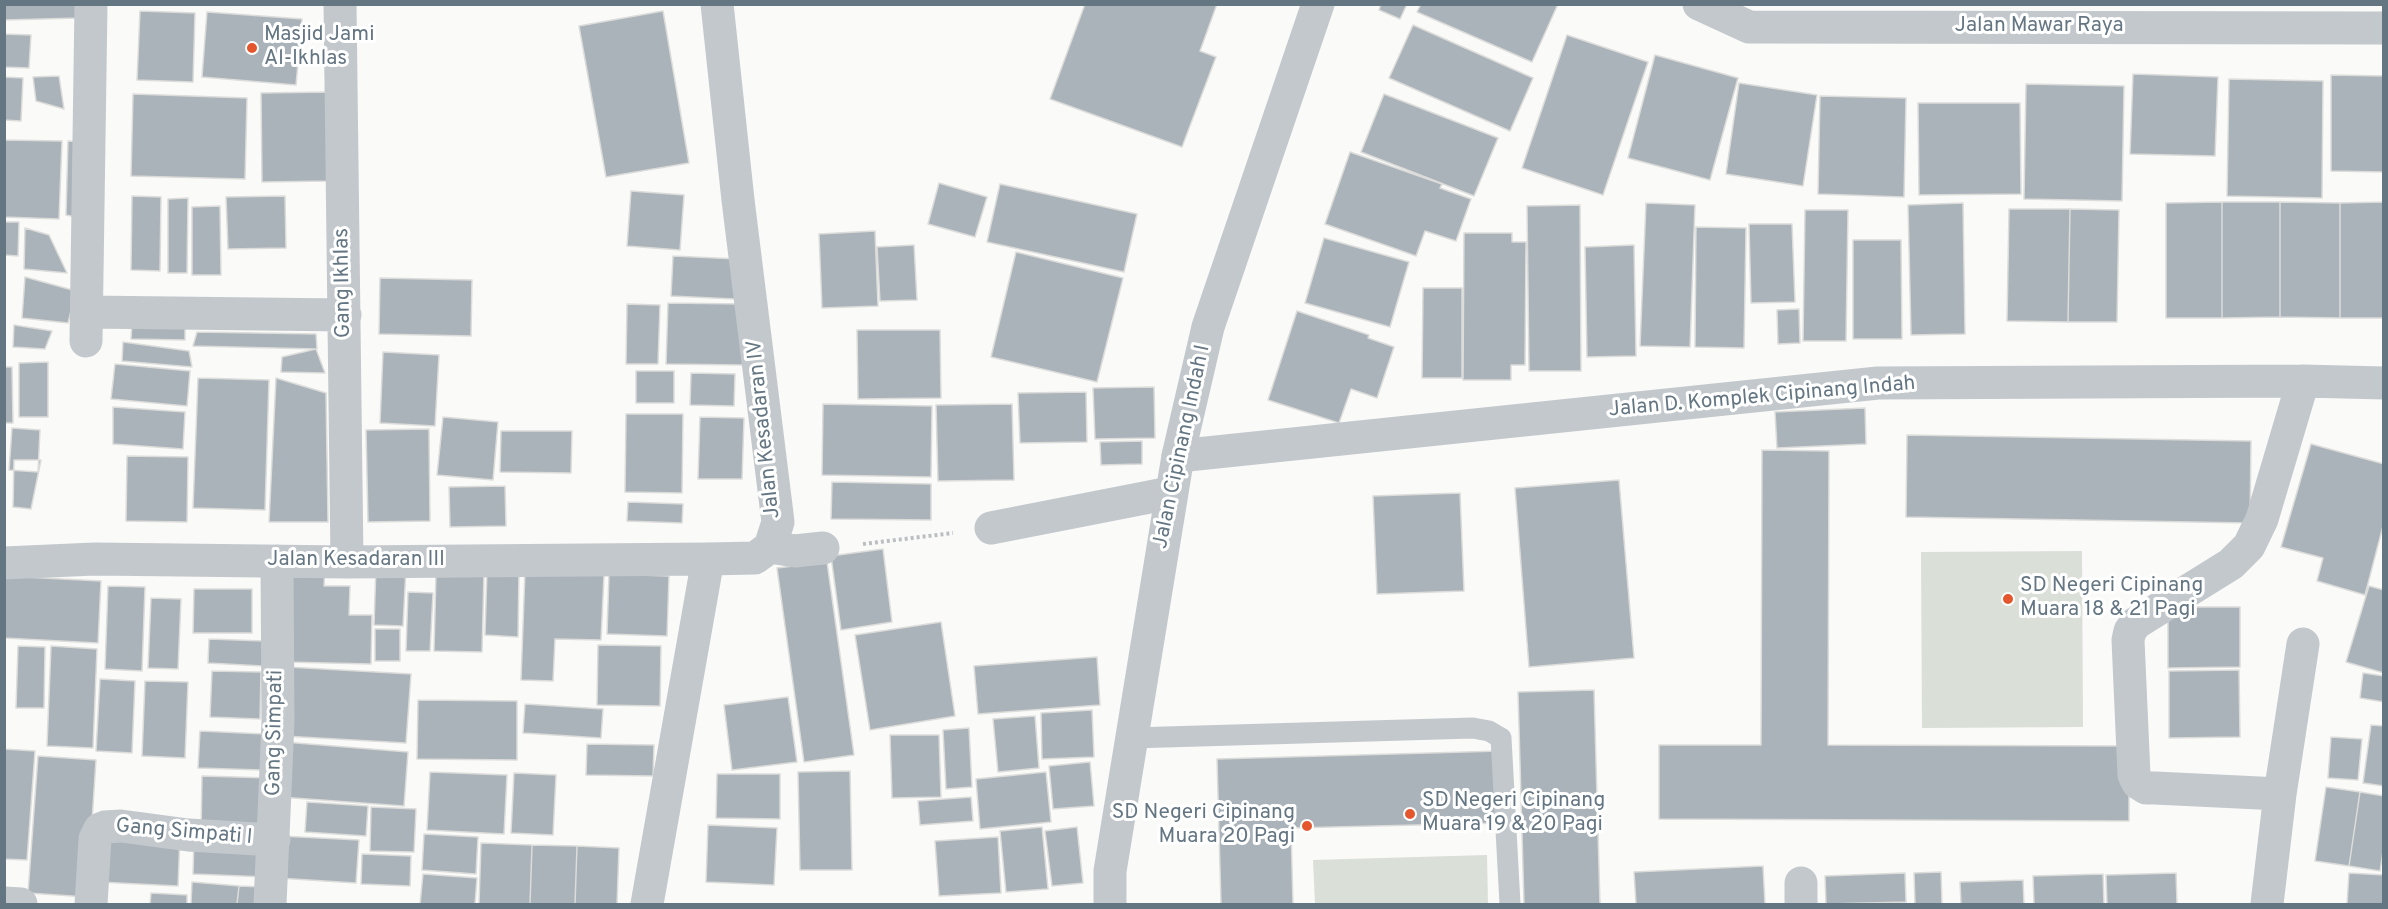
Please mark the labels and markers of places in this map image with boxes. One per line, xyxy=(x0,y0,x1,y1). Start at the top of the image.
place label: Masjid Jami Al-Ikhlas xyxy=(264,23,374,73)
marker: Masjid Jami Al-Ikhlas xyxy=(245,41,259,55)
place label: SD Negeri Cipinang Muara 18 & 21 Pagi xyxy=(2020,574,2203,624)
marker: SD Negeri Cipinang Muara 18 & 21 Pagi xyxy=(2001,592,2015,606)
place label: SD Negeri Cipinang Muara 19 & 20 Pagi xyxy=(1422,789,1605,839)
place label: SD Negeri Cipinang Muara 20 Pagi xyxy=(1112,801,1295,851)
marker: SD Negeri Cipinang Muara 19 & 20 Pagi xyxy=(1403,807,1417,821)
marker: SD Negeri Cipinang Muara 20 Pagi xyxy=(1300,819,1314,833)

